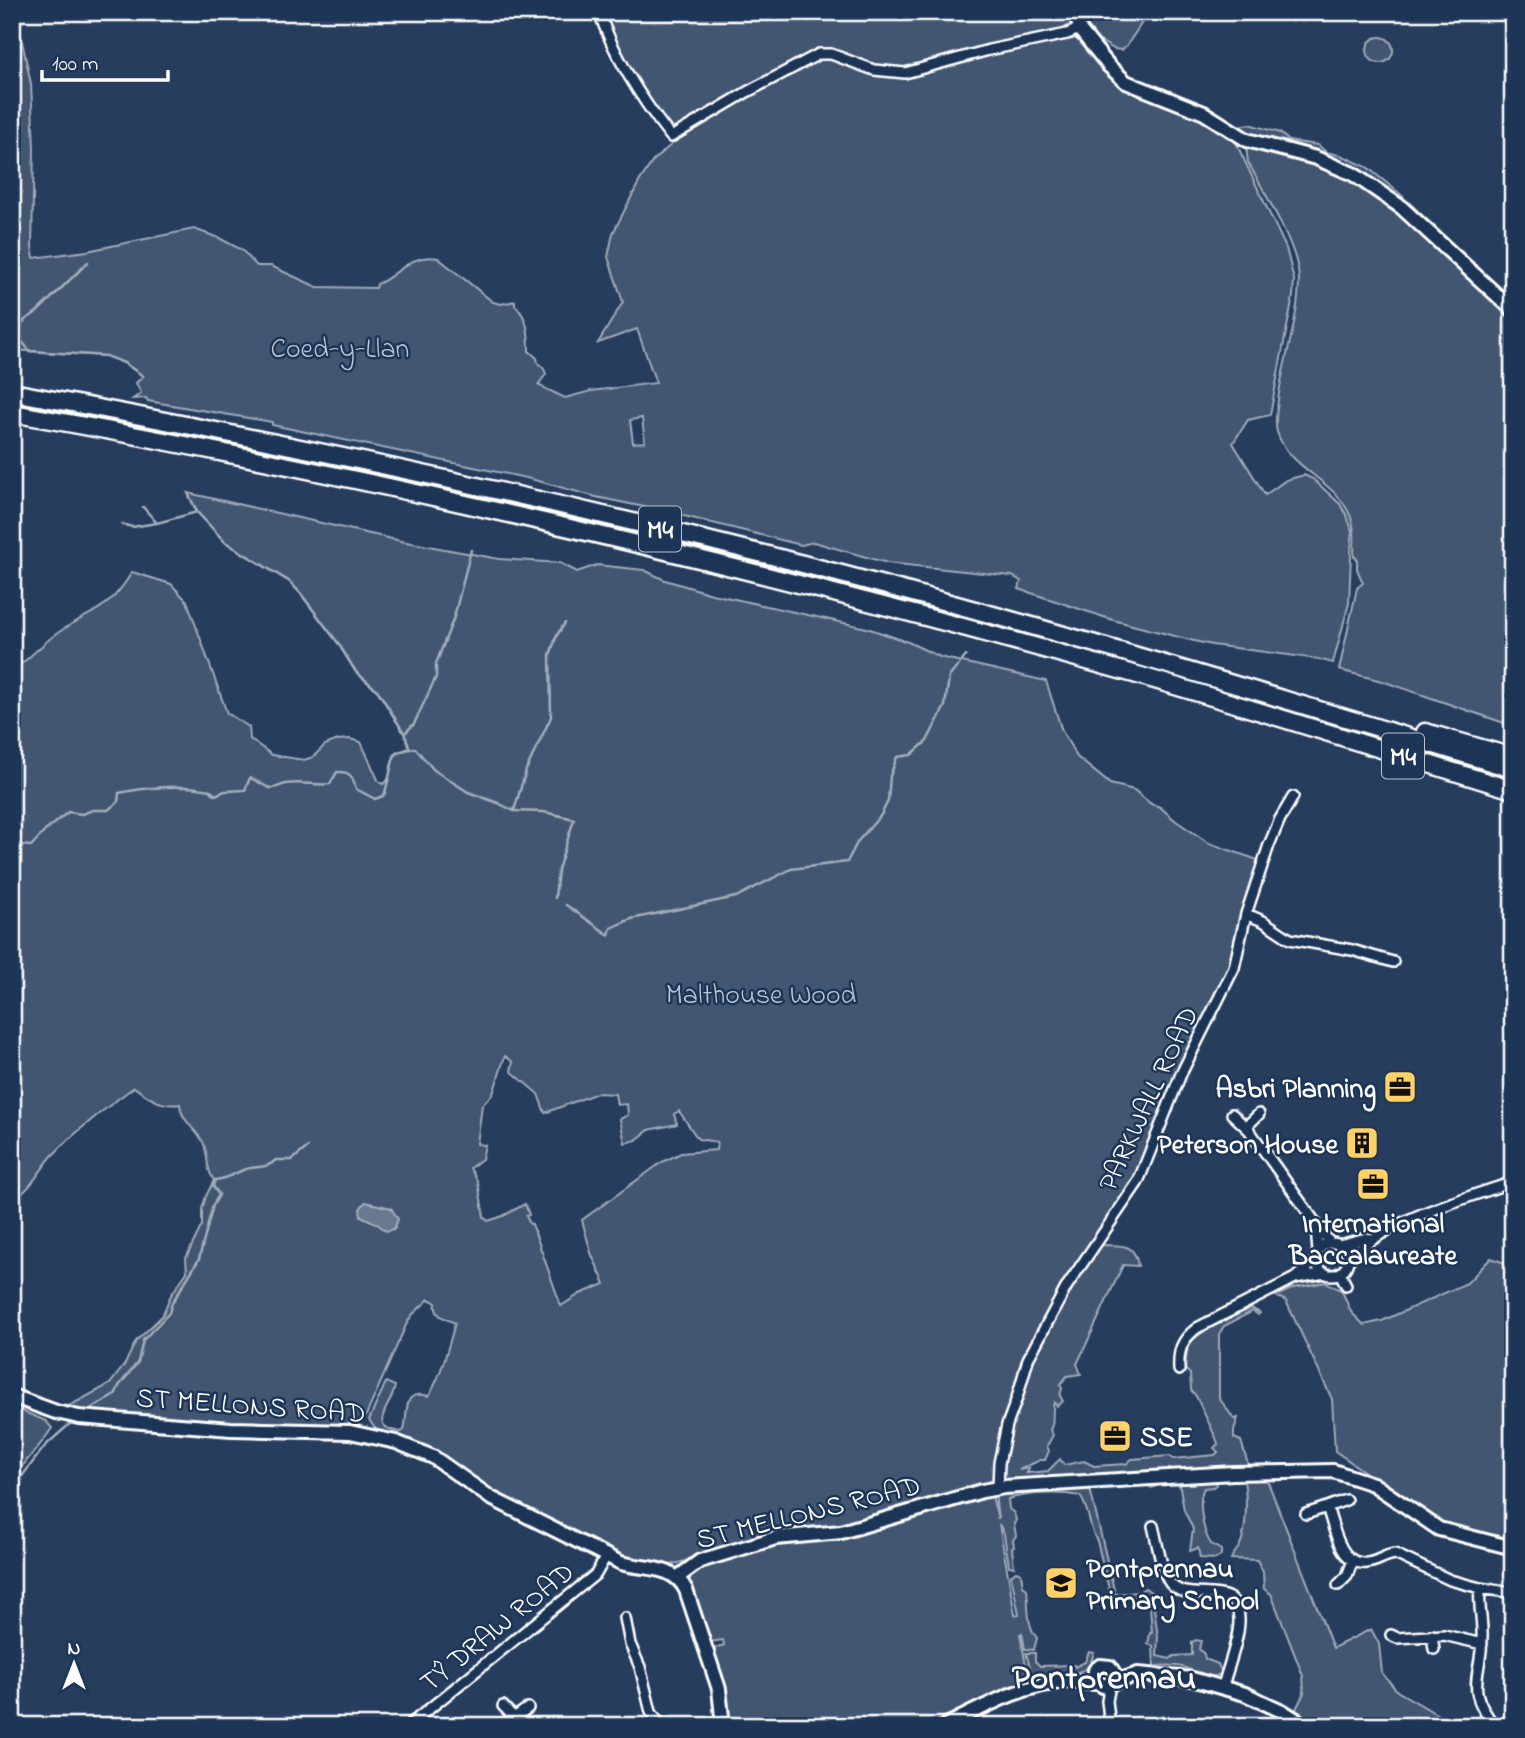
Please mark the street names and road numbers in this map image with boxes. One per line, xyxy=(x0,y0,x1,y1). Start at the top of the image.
road number: M4 xyxy=(639,506,681,552)
road number: M4 xyxy=(1382,734,1424,778)
street label: PARKWALL ROAD xyxy=(1089,1000,1211,1199)
street label: ST MELLONS ROAD xyxy=(135,1379,367,1436)
street label: ST MELLONS ROAD xyxy=(692,1467,925,1562)
street label: TŶ DRAW ROAD xyxy=(412,1554,584,1704)

